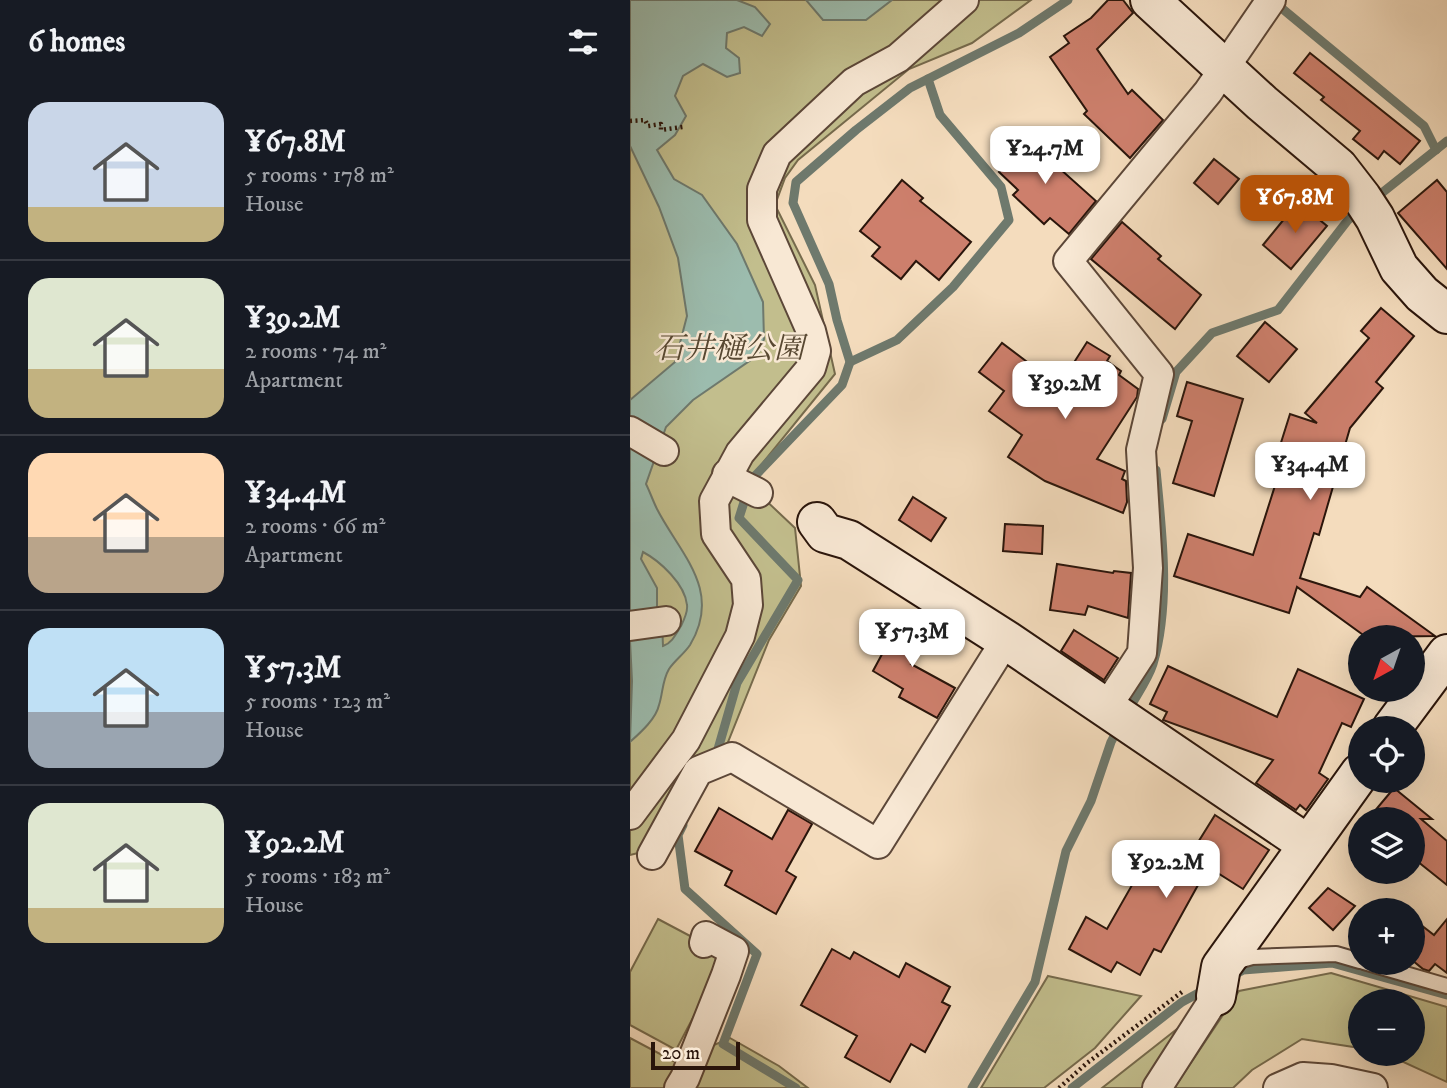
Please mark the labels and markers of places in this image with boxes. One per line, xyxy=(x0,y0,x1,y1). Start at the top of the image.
pin: ¥24.7M xyxy=(988,127,1102,186)
pin: ¥67.8M xyxy=(1238,176,1352,235)
pin: ¥39.2M xyxy=(1008,362,1122,421)
pin: ¥34.4M xyxy=(1253,442,1367,502)
pin: ¥57.3M xyxy=(855,610,969,669)
pin: ¥92.2M xyxy=(1109,841,1223,900)

